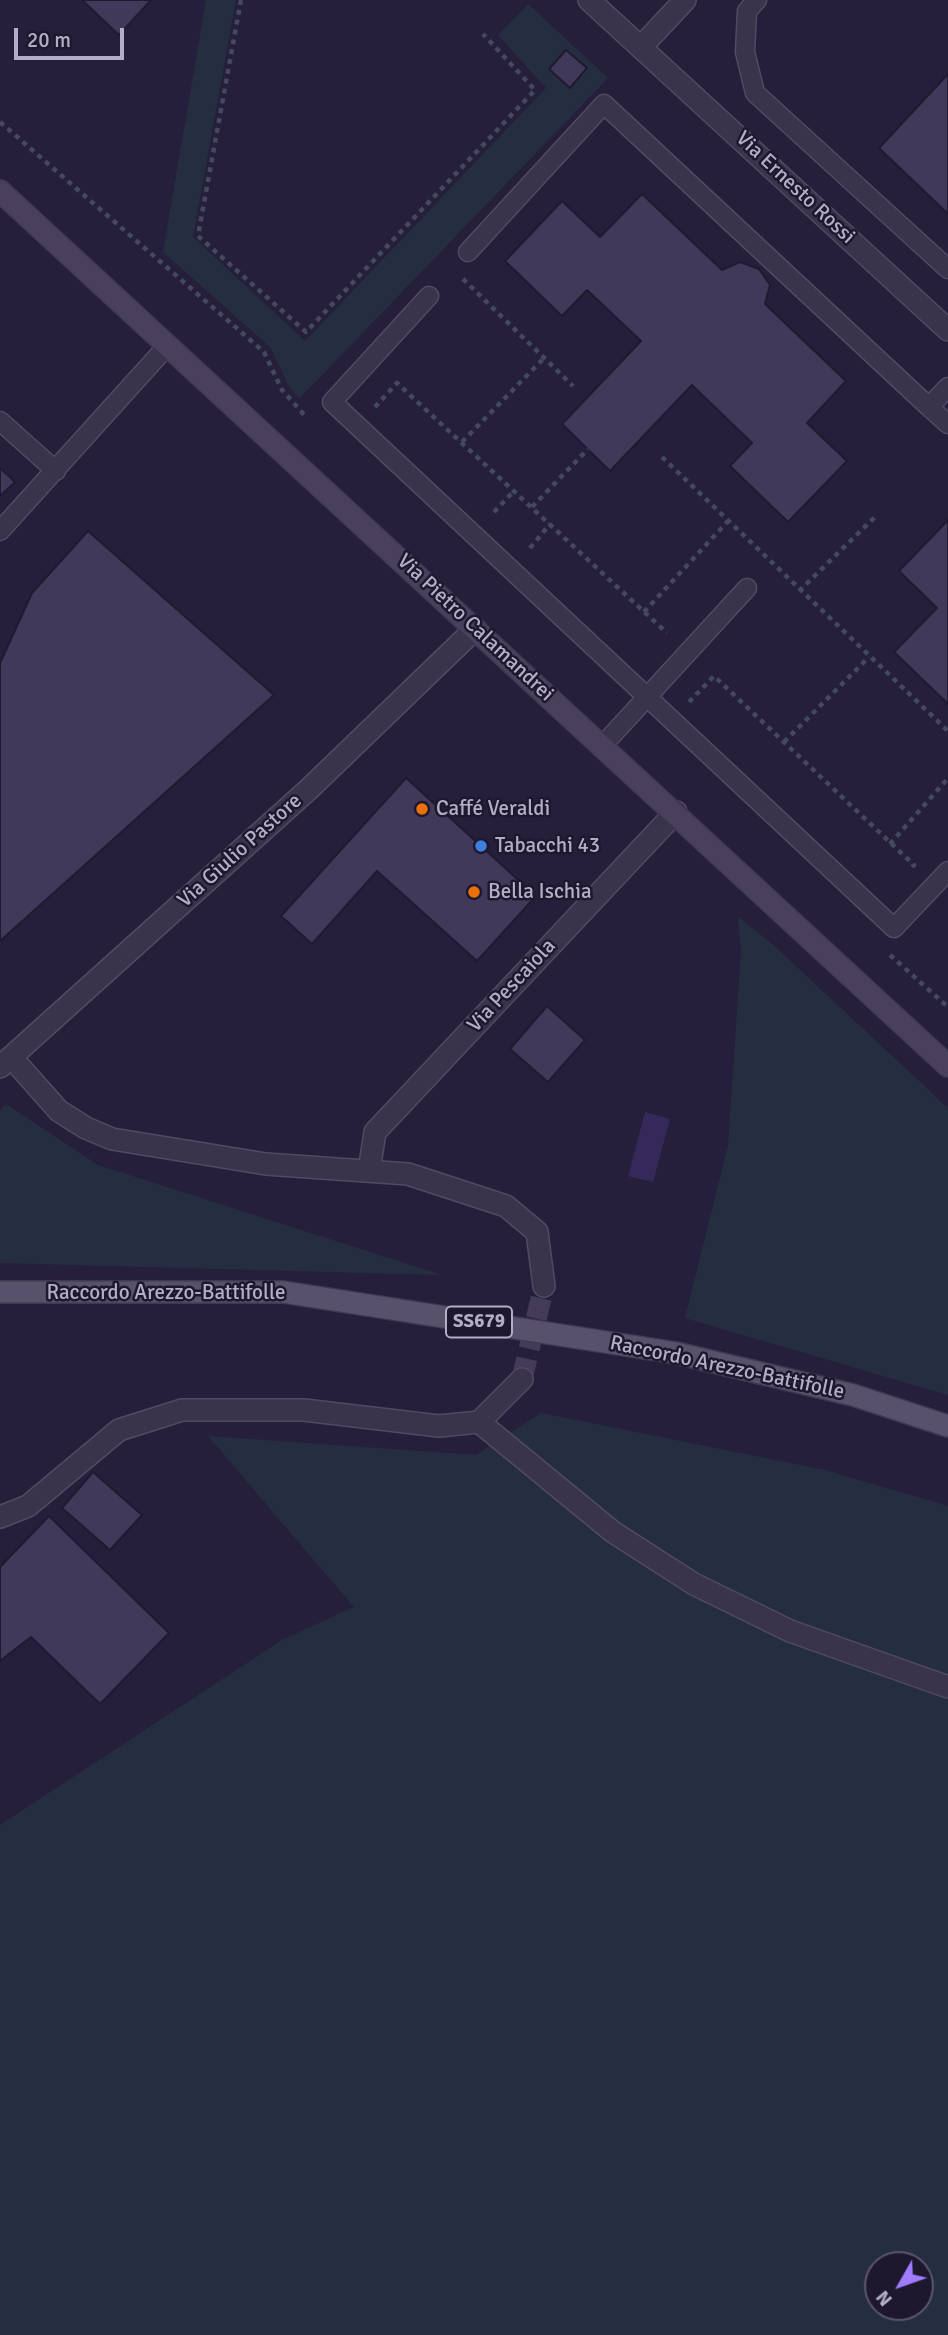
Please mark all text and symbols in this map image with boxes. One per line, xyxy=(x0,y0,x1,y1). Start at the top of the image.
scale bar xyxy=(18,14,128,58)
text: 20 m xyxy=(27,27,71,53)
street label: Via Ernesto Rossi xyxy=(730,126,860,250)
street label: Via Pietro Calamandrei xyxy=(391,549,559,707)
street label: Via Giulio Pastore xyxy=(173,789,307,913)
place label: Caffé Veraldi xyxy=(436,796,550,822)
marker: Caffé Veraldi xyxy=(414,801,430,817)
place label: Tabacchi 43 xyxy=(495,833,600,859)
marker: Tabacchi 43 xyxy=(473,838,489,854)
place label: Bella Ischia xyxy=(488,879,592,905)
marker: Bella Ischia xyxy=(466,884,482,900)
street label: Via Pescaiola xyxy=(463,934,561,1038)
street label: Raccordo Arezzo-Battifolle xyxy=(47,1280,285,1306)
road number: SS679 xyxy=(446,1306,512,1338)
street label: Raccordo Arezzo-Battifolle xyxy=(608,1331,846,1405)
north arrow xyxy=(864,2251,934,2321)
text: N xyxy=(871,2285,898,2311)

